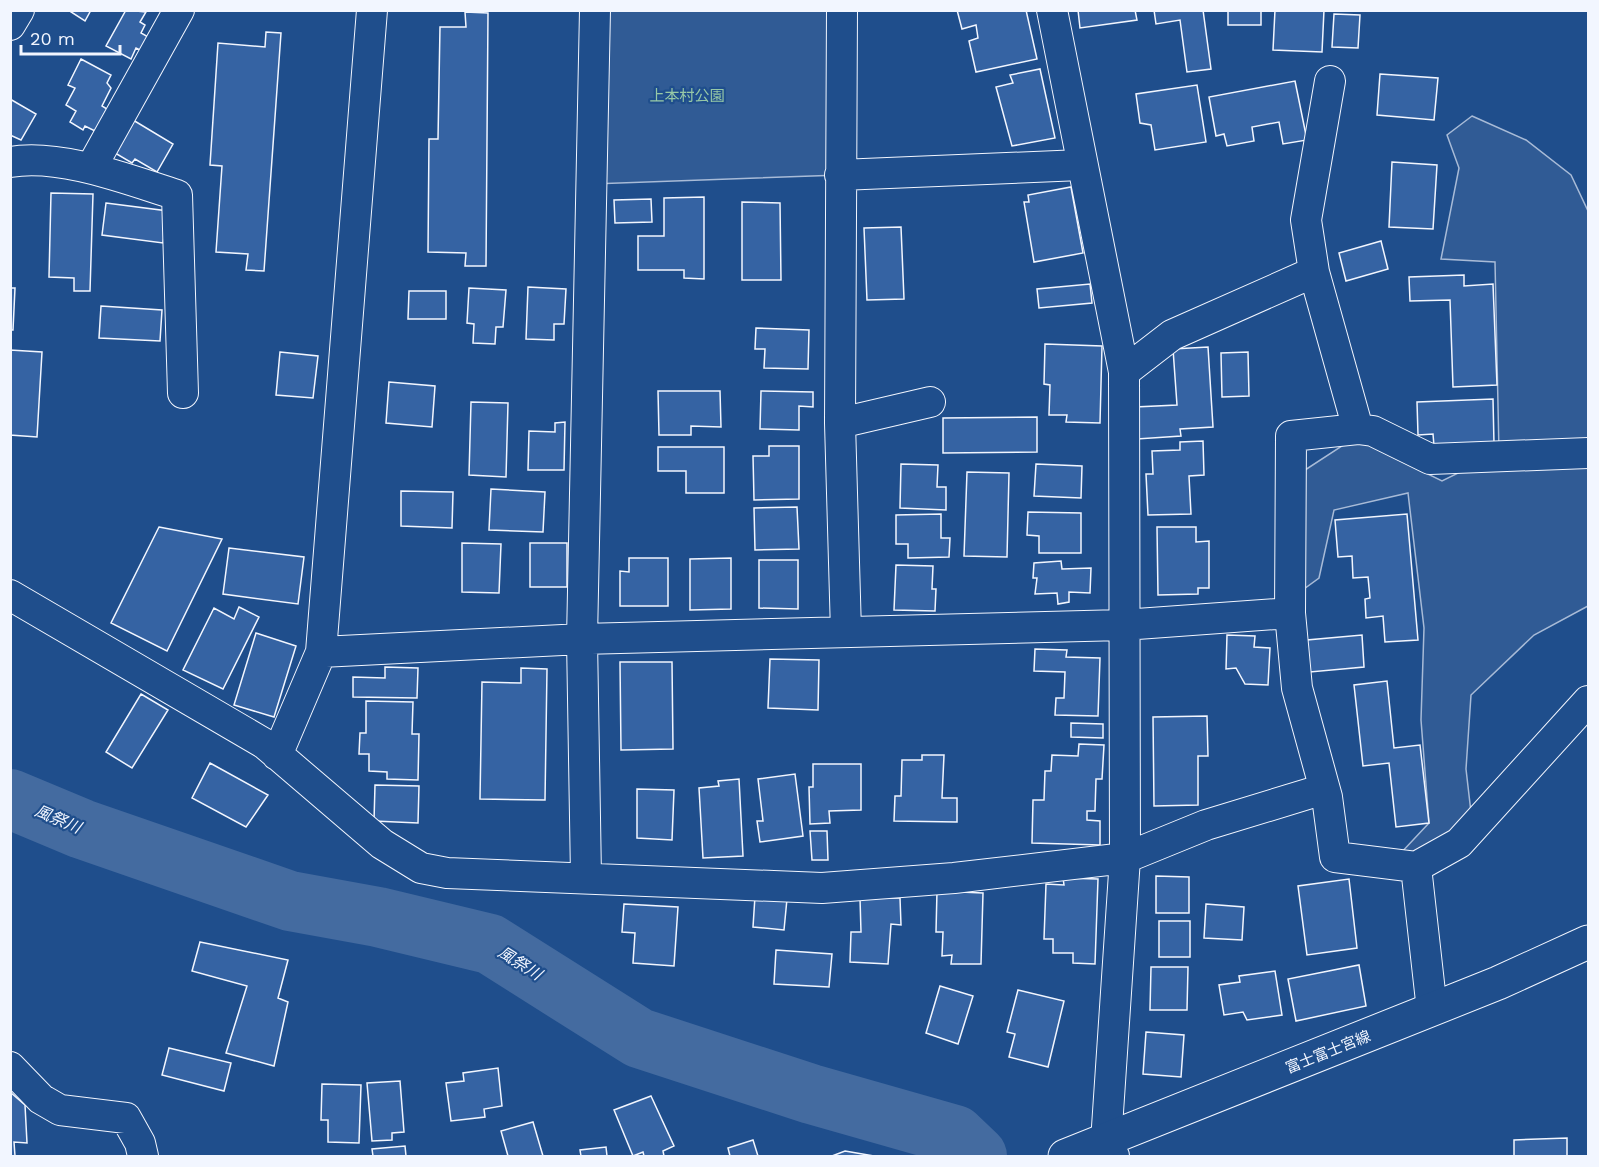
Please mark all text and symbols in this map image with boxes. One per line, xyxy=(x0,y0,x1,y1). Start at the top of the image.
scale bar xyxy=(21,18,120,56)
text: 20 m xyxy=(30,28,75,49)
park label: 上本村公園 xyxy=(649,87,725,105)
water label: 風祭川 xyxy=(32,801,86,838)
water label: 風祭川 xyxy=(495,942,547,985)
street label: 富士富士宮線 xyxy=(1283,1027,1373,1077)

